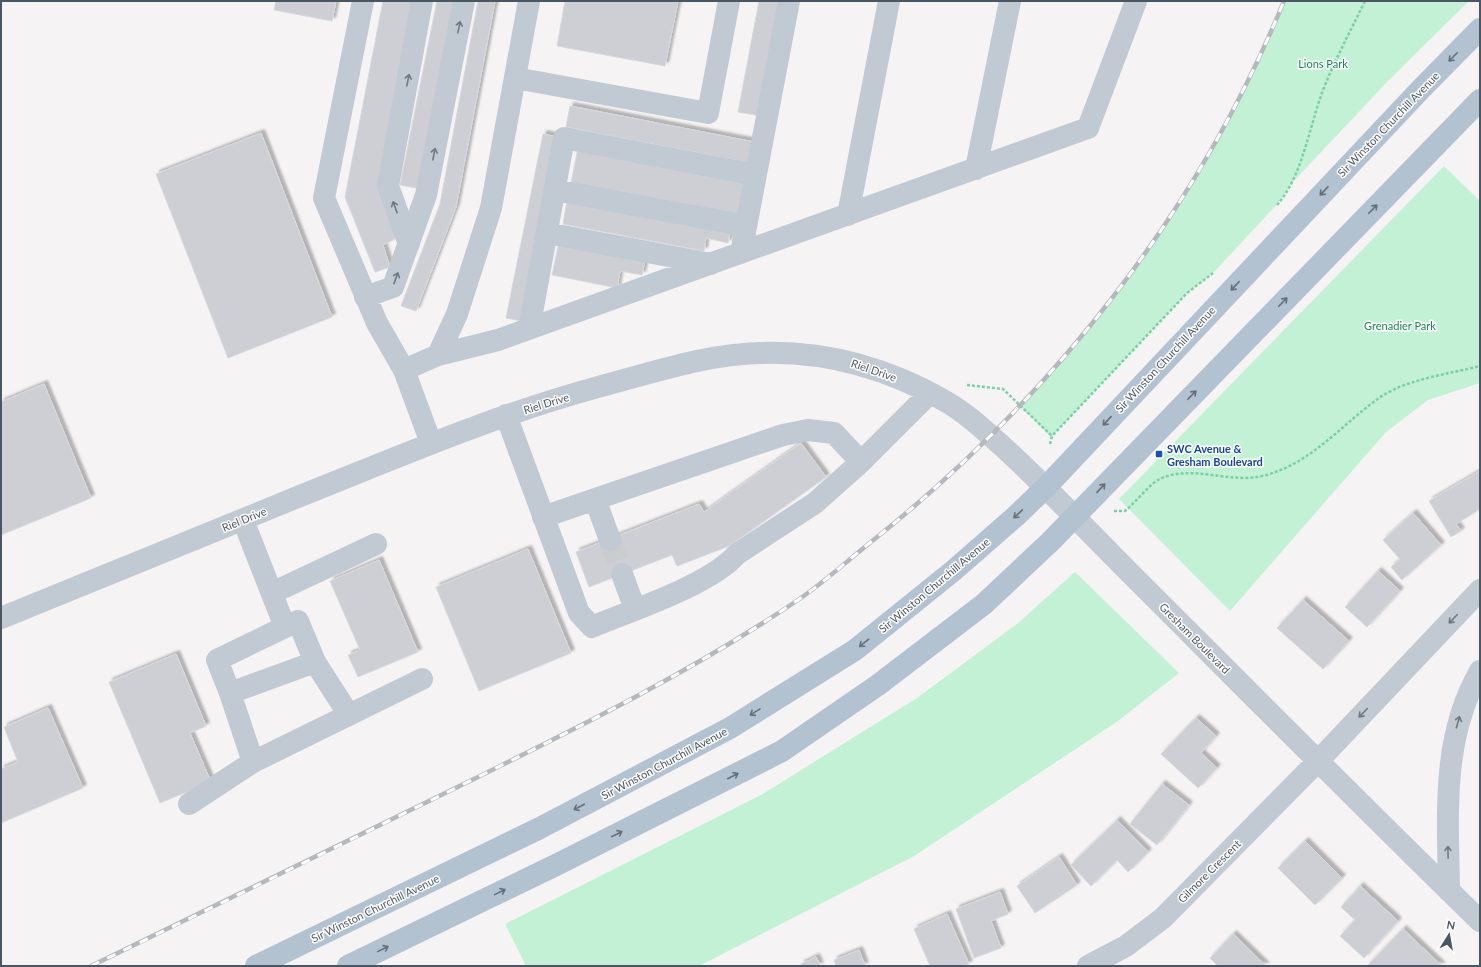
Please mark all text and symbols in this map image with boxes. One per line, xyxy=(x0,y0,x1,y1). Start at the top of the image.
one-way arrow xyxy=(455,20,463,33)
one-way arrow xyxy=(1448,52,1457,62)
park label: Lions Park xyxy=(1298,57,1348,70)
street label: Sir Winston Churchill Avenue xyxy=(1335,69,1442,179)
one-way arrow xyxy=(404,74,412,87)
one-way arrow xyxy=(431,148,439,161)
one-way arrow xyxy=(1320,186,1329,196)
one-way arrow xyxy=(391,201,399,213)
one-way arrow xyxy=(1369,204,1378,214)
one-way arrow xyxy=(393,272,401,284)
one-way arrow xyxy=(1230,281,1239,291)
one-way arrow xyxy=(1278,297,1288,307)
street label: Sir Winston Churchill Avenue xyxy=(1112,303,1218,415)
park label: Grenadier Park xyxy=(1364,319,1436,332)
street label: Riel Drive xyxy=(850,356,898,384)
street label: Riel Drive xyxy=(522,390,571,416)
one-way arrow xyxy=(1187,390,1197,400)
one-way arrow xyxy=(1102,416,1112,426)
place label: SWC Avenue & Gresham Boulevard xyxy=(1167,442,1263,468)
marker: SWC Avenue & Gresham Boulevard xyxy=(1154,449,1164,459)
one-way arrow xyxy=(1097,483,1106,494)
street label: Riel Drive xyxy=(220,504,268,534)
one-way arrow xyxy=(1013,510,1023,519)
street label: Sir Winston Churchill Avenue xyxy=(876,535,992,635)
street label: Gresham Boulevard xyxy=(1157,600,1233,676)
one-way arrow xyxy=(1448,614,1458,624)
one-way arrow xyxy=(859,638,870,647)
one-way arrow xyxy=(1359,708,1368,718)
one-way arrow xyxy=(749,709,761,717)
one-way arrow xyxy=(1455,716,1462,729)
street label: Sir Winston Churchill Avenue xyxy=(599,724,729,802)
one-way arrow xyxy=(726,772,738,779)
one-way arrow xyxy=(573,804,585,812)
one-way arrow xyxy=(610,830,622,837)
street label: Gilmore Crescent xyxy=(1175,837,1243,905)
one-way arrow xyxy=(1444,846,1452,859)
street label: Sir Winston Churchill Avenue xyxy=(309,871,441,945)
one-way arrow xyxy=(494,888,506,895)
north arrow xyxy=(1429,915,1469,955)
text: N xyxy=(1446,918,1456,932)
one-way arrow xyxy=(377,945,389,952)

